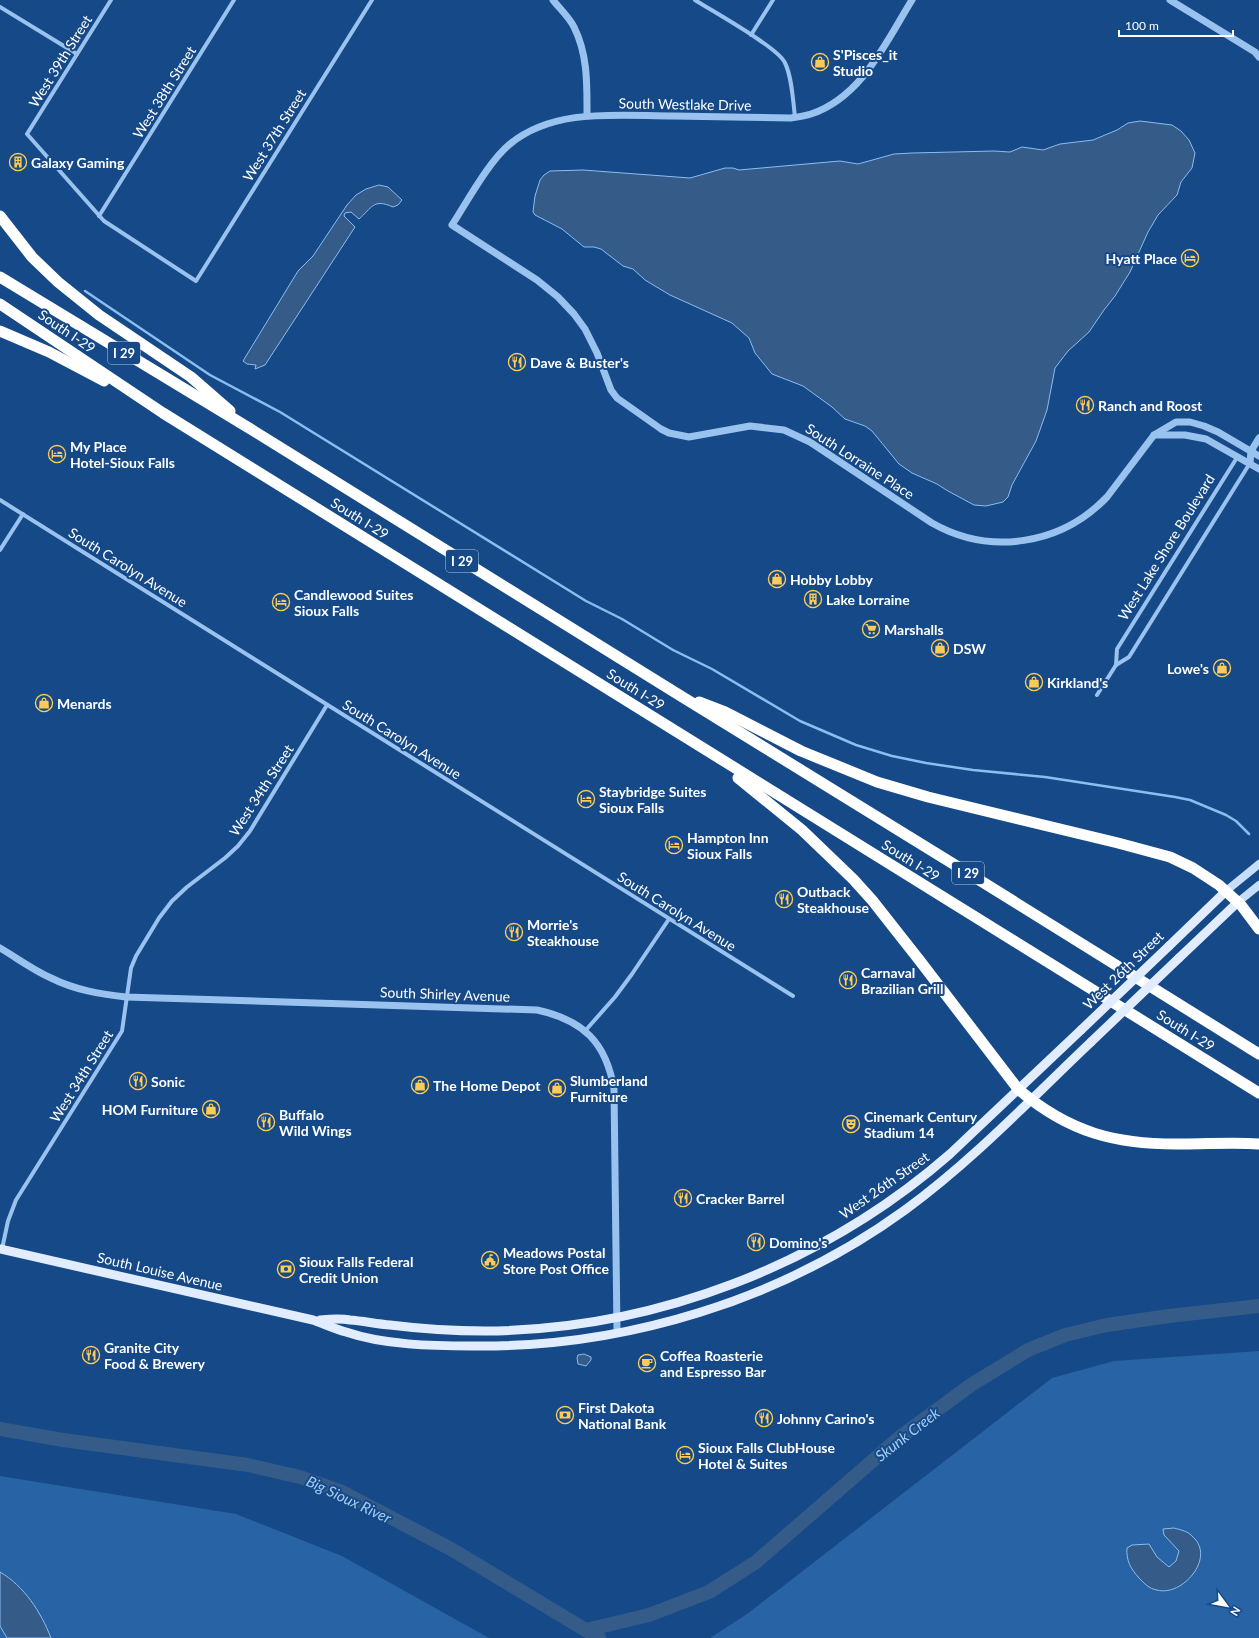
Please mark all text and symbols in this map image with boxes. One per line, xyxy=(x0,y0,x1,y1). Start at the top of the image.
street label: West 39th Street xyxy=(25,12,95,110)
scale bar xyxy=(1119,12,1233,38)
text: 100 m xyxy=(1125,18,1159,33)
street label: West 38th Street xyxy=(129,43,199,141)
place label: S'Pisces_it Studio xyxy=(833,46,898,79)
shop icon: S'Pisces_it Studio xyxy=(810,52,830,72)
street label: West 37th Street xyxy=(239,86,309,184)
street label: South Westlake Drive xyxy=(618,94,752,114)
building icon: Galaxy Gaming xyxy=(8,152,28,172)
place label: Galaxy Gaming xyxy=(31,154,125,171)
hotel icon: Hyatt Place xyxy=(1180,248,1200,268)
place label: Hyatt Place xyxy=(1106,250,1178,267)
street label: South I-29 xyxy=(35,306,99,356)
road number: I 29 xyxy=(108,342,140,364)
restaurant icon: Dave & Buster's xyxy=(507,352,527,372)
place label: Dave & Buster's xyxy=(530,354,629,371)
restaurant icon: Ranch and Roost xyxy=(1075,395,1095,415)
place label: Ranch and Roost xyxy=(1098,397,1203,414)
street label: South Lorraine Place xyxy=(802,420,918,502)
place label: My Place Hotel-Sioux Falls xyxy=(70,438,175,471)
hotel icon: My Place Hotel-Sioux Falls xyxy=(47,444,67,464)
street label: West Lake Shore Boulevard xyxy=(1114,471,1218,623)
street label: South I-29 xyxy=(328,494,392,542)
street label: South Carolyn Avenue xyxy=(66,524,190,610)
road number: I 29 xyxy=(446,550,478,572)
shop icon: Hobby Lobby xyxy=(767,569,787,589)
place label: Hobby Lobby xyxy=(790,571,873,588)
place label: Candlewood Suites Sioux Falls xyxy=(294,586,413,619)
building icon: Lake Lorraine xyxy=(803,589,823,609)
place label: Lake Lorraine xyxy=(826,591,910,608)
hotel icon: Candlewood Suites Sioux Falls xyxy=(271,592,291,612)
supermarket icon: Marshalls xyxy=(861,619,881,639)
place label: Marshalls xyxy=(884,621,944,638)
shop icon: DSW xyxy=(930,638,950,658)
place label: DSW xyxy=(953,640,986,657)
shop icon: Lowe's xyxy=(1212,658,1232,678)
place label: Lowe's xyxy=(1167,660,1209,677)
street label: South I-29 xyxy=(604,665,668,713)
shop icon: Kirkland's xyxy=(1024,672,1044,692)
place label: Kirkland's xyxy=(1047,674,1108,691)
shop icon: Menards xyxy=(34,693,54,713)
place label: Menards xyxy=(57,695,112,712)
street label: South Carolyn Avenue xyxy=(340,696,464,782)
street label: West 34th Street xyxy=(225,741,297,839)
place label: Staybridge Suites Sioux Falls xyxy=(599,783,706,816)
hotel icon: Staybridge Suites Sioux Falls xyxy=(576,789,596,809)
place label: Hampton Inn Sioux Falls xyxy=(687,829,769,862)
hotel icon: Hampton Inn Sioux Falls xyxy=(664,835,684,855)
street label: South I-29 xyxy=(879,836,943,884)
road number: I 29 xyxy=(952,862,984,884)
street label: South Carolyn Avenue xyxy=(615,868,739,954)
place label: Outback Steakhouse xyxy=(797,883,870,916)
restaurant icon: Outback Steakhouse xyxy=(774,889,794,909)
place label: Morrie's Steakhouse xyxy=(527,916,600,949)
restaurant icon: Morrie's Steakhouse xyxy=(504,922,524,942)
street label: West 26th Street xyxy=(1079,927,1167,1013)
place label: Carnaval Brazilian Grill xyxy=(861,964,944,997)
restaurant icon: Carnaval Brazilian Grill xyxy=(838,970,858,990)
street label: South Shirley Avenue xyxy=(380,983,510,1005)
street label: South I-29 xyxy=(1154,1006,1218,1054)
street label: West 34th Street xyxy=(46,1027,116,1125)
restaurant icon: Sonic xyxy=(128,1071,148,1091)
place label: Slumberland Furniture xyxy=(570,1072,648,1105)
place label: Sonic xyxy=(151,1073,185,1090)
shop icon: The Home Depot xyxy=(410,1075,430,1095)
place label: The Home Depot xyxy=(433,1077,541,1094)
shop icon: Slumberland Furniture xyxy=(547,1078,567,1098)
shop icon: HOM Furniture xyxy=(201,1099,221,1119)
place label: HOM Furniture xyxy=(102,1101,199,1118)
place label: Buffalo Wild Wings xyxy=(279,1106,352,1139)
place label: Cinemark Century Stadium 14 xyxy=(864,1108,978,1141)
restaurant icon: Buffalo Wild Wings xyxy=(256,1112,276,1132)
theatre icon: Cinemark Century Stadium 14 xyxy=(841,1114,861,1134)
street label: West 26th Street xyxy=(836,1148,932,1222)
restaurant icon: Cracker Barrel xyxy=(673,1188,693,1208)
place label: Cracker Barrel xyxy=(696,1190,785,1207)
restaurant icon: Domino's xyxy=(746,1232,766,1252)
place label: Domino's xyxy=(769,1234,827,1251)
place label: Meadows Postal Store Post Office xyxy=(503,1244,609,1277)
street label: South Louise Avenue xyxy=(96,1248,224,1294)
public building icon: Meadows Postal Store Post Office xyxy=(480,1250,500,1270)
place label: Sioux Falls Federal Credit Union xyxy=(299,1253,413,1286)
bank icon: Sioux Falls Federal Credit Union xyxy=(276,1259,296,1279)
place label: Granite City Food & Brewery xyxy=(104,1339,206,1372)
restaurant icon: Granite City Food & Brewery xyxy=(81,1345,101,1365)
place label: Coffea Roasterie and Espresso Bar xyxy=(660,1347,767,1380)
cafe icon: Coffea Roasterie and Espresso Bar xyxy=(637,1353,657,1373)
place label: First Dakota National Bank xyxy=(578,1399,667,1432)
water label: Skunk Creek xyxy=(871,1403,943,1465)
bank icon: First Dakota National Bank xyxy=(555,1405,575,1425)
restaurant icon: Johnny Carino's xyxy=(754,1408,774,1428)
place label: Johnny Carino's xyxy=(777,1410,874,1427)
place label: Sioux Falls ClubHouse Hotel & Suites xyxy=(698,1439,835,1472)
hotel icon: Sioux Falls ClubHouse Hotel & Suites xyxy=(675,1445,695,1465)
water label: Big Sioux River xyxy=(304,1471,395,1527)
north arrow xyxy=(1207,1586,1247,1626)
text: N xyxy=(1228,1605,1244,1619)

